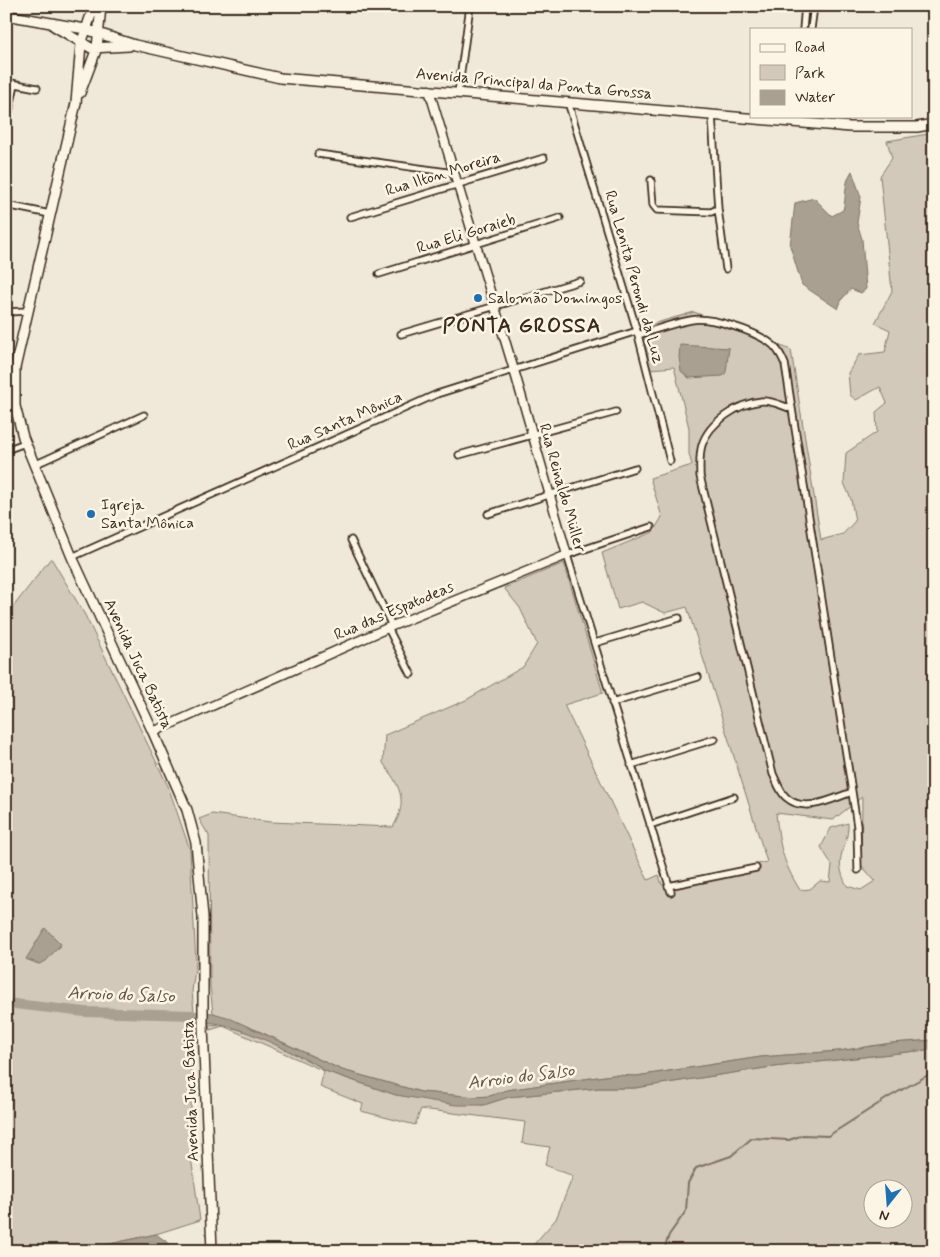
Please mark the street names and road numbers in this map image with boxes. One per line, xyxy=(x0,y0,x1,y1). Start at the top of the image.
street label: Avenida Principal da Ponta Grossa xyxy=(415,63,653,105)
street label: Rua Ilton Moreira xyxy=(383,146,503,202)
street label: Rua Lenita Perondi da Luz xyxy=(599,188,669,366)
street label: Rua Eli Goraieb xyxy=(414,209,518,259)
street label: Rua Santa Mônica xyxy=(284,386,406,456)
street label: Rua Reinaldo Müller xyxy=(534,421,591,555)
street label: Rua das Espatodeas xyxy=(331,576,457,646)
street label: Avenida Juca Batista xyxy=(99,595,177,733)
street label: Avenida Juca Batista xyxy=(178,1020,204,1162)

